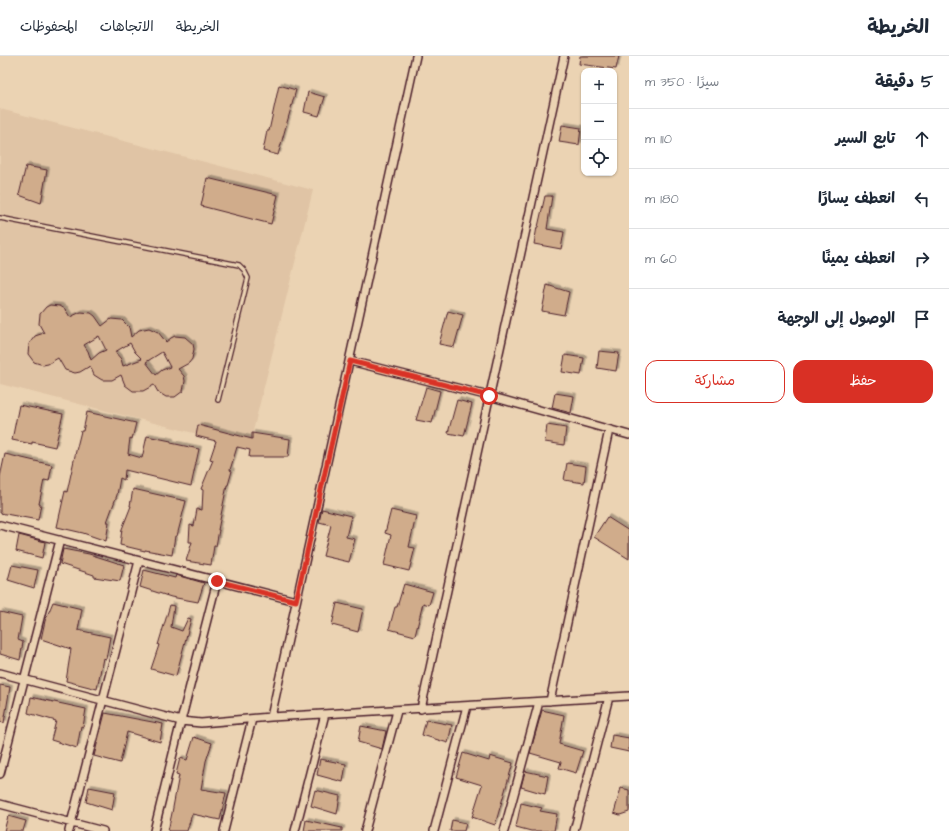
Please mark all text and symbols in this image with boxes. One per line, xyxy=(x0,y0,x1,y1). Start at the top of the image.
text: الخريطة xyxy=(867,14,929,41)
text: المحفوظات xyxy=(20,17,78,37)
text: الاتجاهات xyxy=(100,17,154,37)
text: الخريطة xyxy=(176,17,219,37)
map controls xyxy=(581,68,617,176)
button: + xyxy=(581,68,617,104)
text: 5 دقيقة xyxy=(875,70,933,94)
text: سيرًا · 350 m xyxy=(645,73,719,91)
button: − xyxy=(581,104,617,140)
text: تابع السير xyxy=(836,128,895,149)
icon: ahead xyxy=(911,128,933,150)
text: 110 m xyxy=(645,130,672,148)
button: locate xyxy=(581,140,617,176)
text: انعطف يسارًا xyxy=(818,188,895,209)
icon: left xyxy=(911,188,933,210)
text: 180 m xyxy=(645,190,679,208)
text: انعطف يمينًا xyxy=(822,248,895,269)
icon: right xyxy=(911,248,933,270)
text: 60 m xyxy=(645,250,677,268)
text: الوصول إلى الوجهة xyxy=(778,308,895,329)
icon: arrive xyxy=(911,308,933,330)
button: مشاركة xyxy=(645,360,785,403)
button: حفظ xyxy=(793,360,933,403)
route start xyxy=(480,387,498,405)
route end xyxy=(208,572,226,590)

